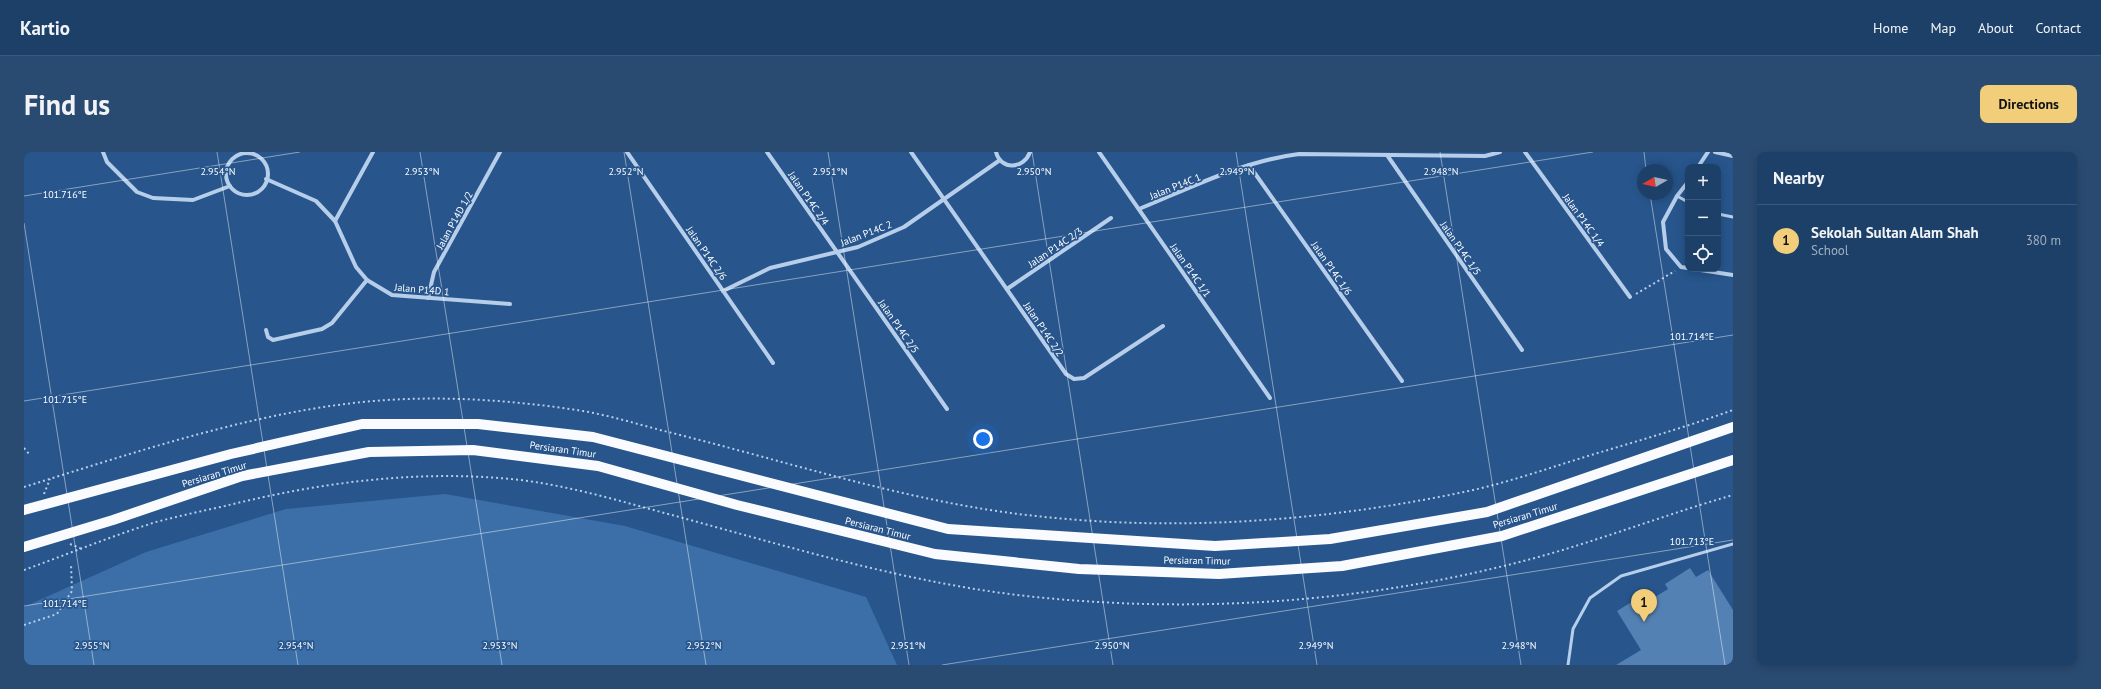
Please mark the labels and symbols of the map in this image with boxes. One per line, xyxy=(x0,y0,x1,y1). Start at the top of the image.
north arrow xyxy=(1637,164,1673,200)
text: 2.954°N xyxy=(201,165,235,178)
text: 2.953°N xyxy=(405,165,439,178)
text: 2.952°N xyxy=(609,165,643,178)
text: 2.951°N xyxy=(813,165,847,178)
text: 2.950°N xyxy=(1017,165,1051,178)
text: 2.949°N xyxy=(1220,165,1254,178)
text: 2.948°N xyxy=(1424,165,1458,178)
street label: Jalan P14C 2/4 xyxy=(785,168,832,228)
street label: Jalan P14C 1 xyxy=(1147,170,1203,203)
text: 101.716°E xyxy=(43,188,87,201)
street label: Jalan P14D 1/2 xyxy=(433,189,476,252)
street label: Jalan P14C 1/4 xyxy=(1559,190,1608,250)
street label: Jalan P14C 2 xyxy=(838,218,894,250)
street label: Jalan P14C 1/5 xyxy=(1437,218,1484,278)
street label: Jalan P14C 2/6 xyxy=(683,223,730,283)
street label: Jalan P14C 2/3 xyxy=(1025,224,1085,271)
street label: Jalan P14C 1/6 xyxy=(1308,238,1355,298)
street label: Jalan P14C 1/1 xyxy=(1167,240,1214,300)
street label: Jalan P14D 1 xyxy=(393,281,450,298)
street label: Jalan P14C 2/5 xyxy=(875,296,922,356)
street label: Jalan P14C 2/2 xyxy=(1020,299,1067,359)
text: 101.714°E xyxy=(1670,330,1714,343)
text: 101.715°E xyxy=(43,393,87,406)
your location xyxy=(973,429,993,449)
street label: Persiaran Timur xyxy=(529,438,598,461)
street label: Persiaran Timur xyxy=(180,458,249,490)
street label: Persiaran Timur xyxy=(1491,499,1560,531)
street label: Persiaran Timur xyxy=(844,514,912,543)
text: 101.713°E xyxy=(1670,535,1714,548)
street label: Persiaran Timur xyxy=(1163,553,1231,568)
pin: 1 xyxy=(1631,589,1657,622)
text: 101.714°E xyxy=(43,597,87,610)
text: 2.955°N xyxy=(75,639,109,652)
text: 2.954°N xyxy=(279,639,313,652)
text: 2.953°N xyxy=(483,639,517,652)
text: 2.952°N xyxy=(687,639,721,652)
text: 2.951°N xyxy=(891,639,925,652)
text: 2.950°N xyxy=(1095,639,1129,652)
text: 2.949°N xyxy=(1299,639,1333,652)
text: 2.948°N xyxy=(1502,639,1536,652)

